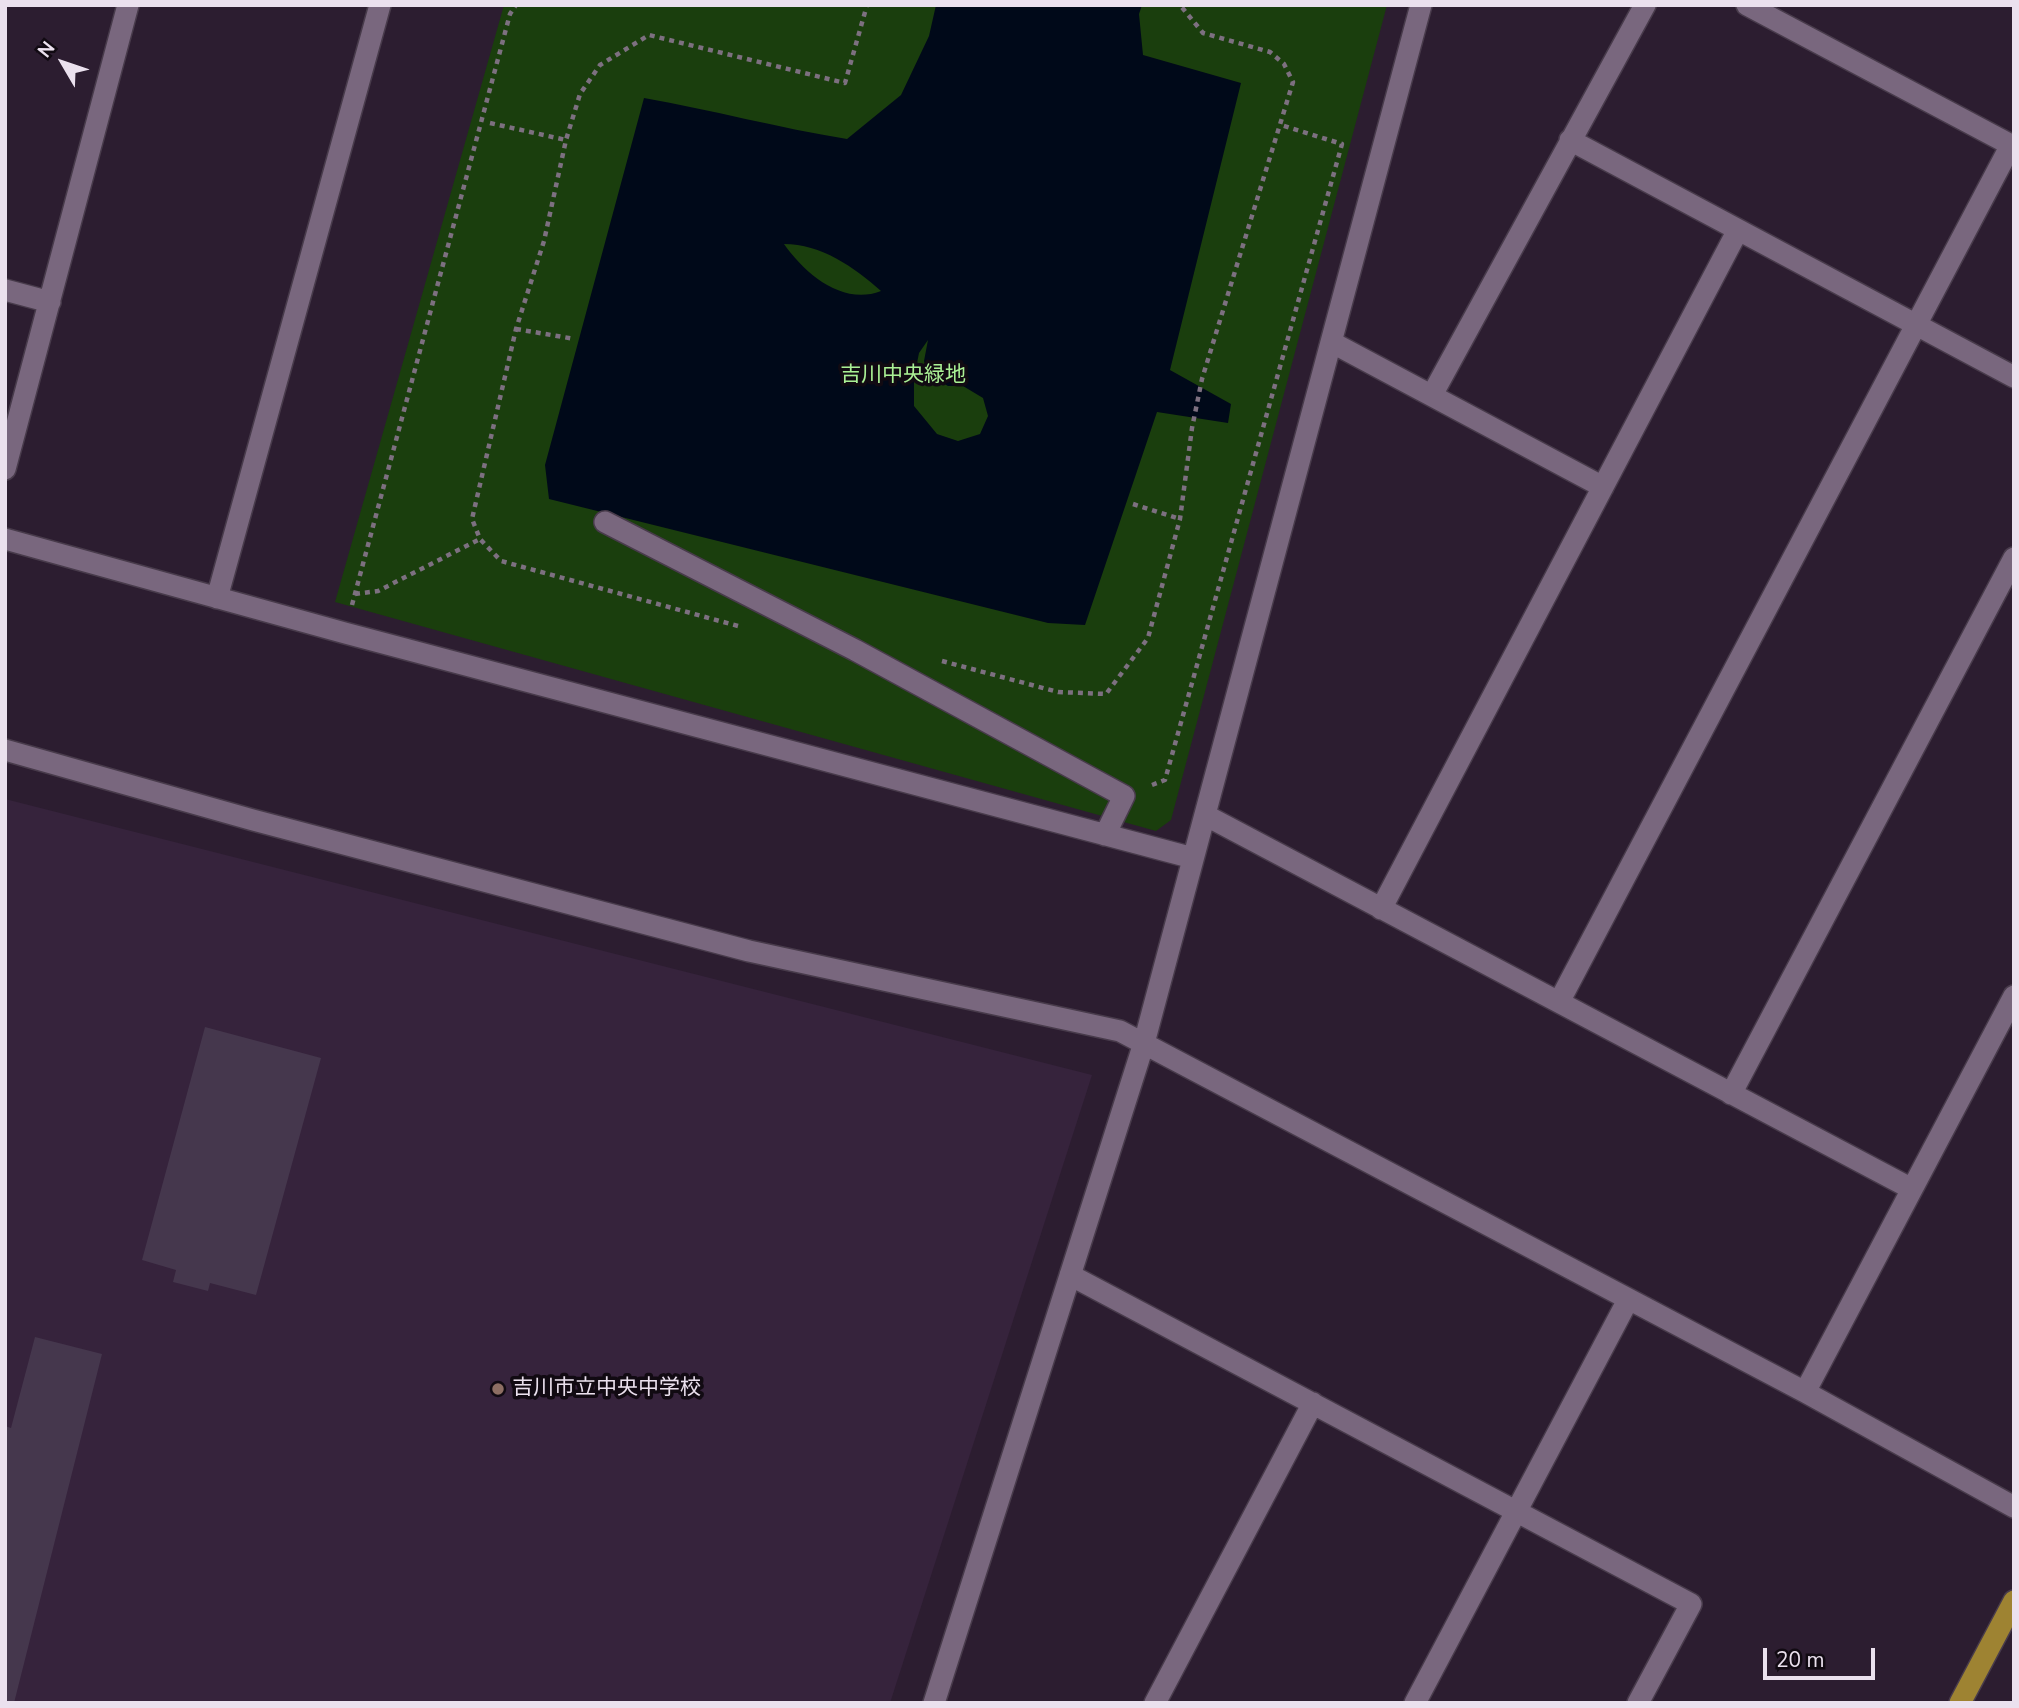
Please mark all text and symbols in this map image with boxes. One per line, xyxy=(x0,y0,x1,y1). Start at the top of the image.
north arrow xyxy=(28,28,98,98)
text: N xyxy=(32,36,61,63)
park label: 吉川中央緑地 xyxy=(840,363,966,389)
place label: 吉川市立中央中学校 xyxy=(512,1376,701,1402)
marker: 吉川市立中央中学校 xyxy=(490,1381,506,1397)
scale bar xyxy=(1767,1634,1879,1678)
text: 20 m xyxy=(1776,1646,1825,1674)

